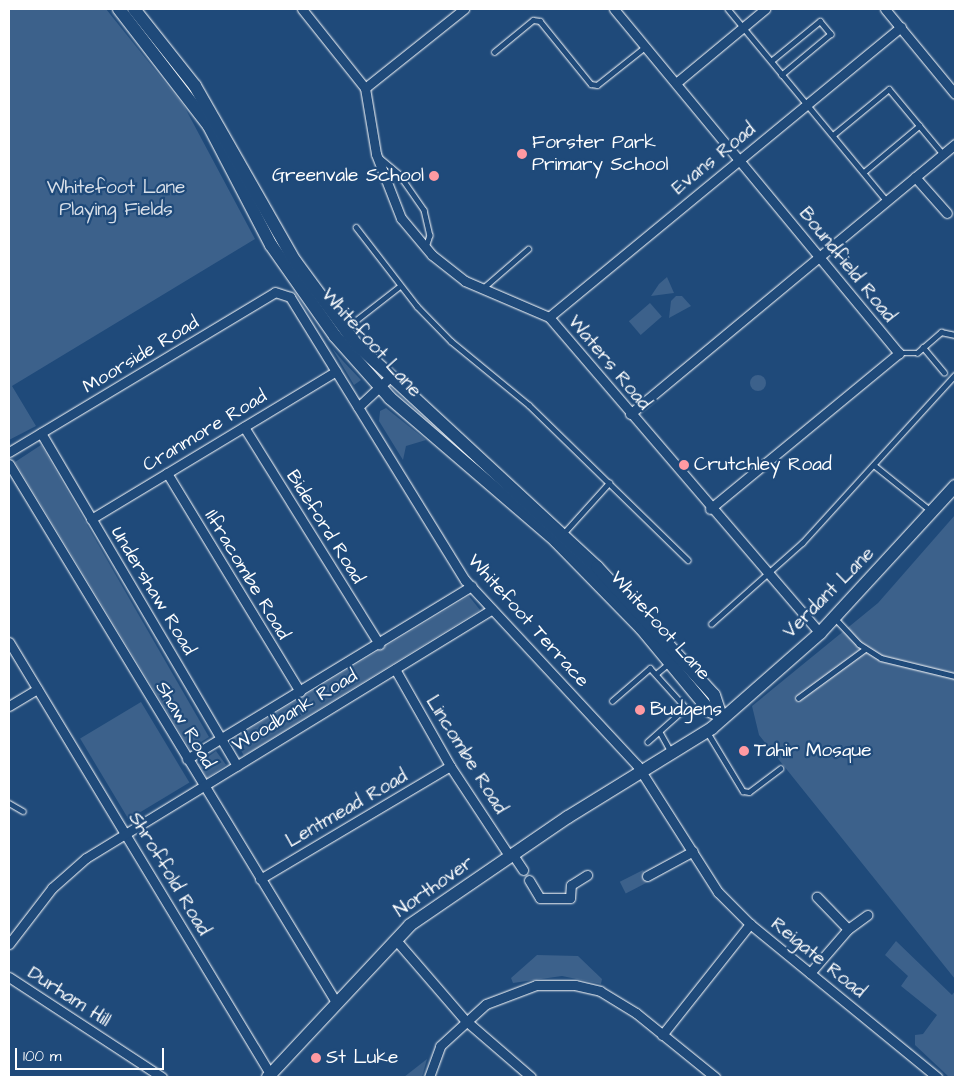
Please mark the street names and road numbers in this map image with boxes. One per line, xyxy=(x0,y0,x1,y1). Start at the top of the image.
street label: Evans Road xyxy=(668,118,760,200)
street label: Boundfield Road xyxy=(794,203,900,327)
street label: Whitefoot Lane xyxy=(316,284,426,402)
street label: Moorside Road xyxy=(79,311,203,399)
street label: Waters Road xyxy=(563,311,655,415)
street label: Cranmore Road xyxy=(139,385,271,477)
street label: Bideford Road xyxy=(281,466,369,588)
street label: Ilfracombe Road xyxy=(199,506,295,644)
street label: Undershaw Road xyxy=(106,523,200,659)
street label: Verdant Lane xyxy=(779,543,879,643)
street label: Whitefoot Terrace xyxy=(462,550,594,692)
street label: Whitefoot Lane xyxy=(605,567,715,685)
street label: Woodbank Road xyxy=(228,665,362,757)
street label: Shaw Road xyxy=(150,677,220,773)
street label: Lincombe Road xyxy=(421,692,511,818)
street label: Lentmead Road xyxy=(282,765,412,853)
street label: Shroffold Road xyxy=(123,808,215,940)
street label: Northover xyxy=(390,851,478,923)
street label: Reigate Road xyxy=(766,913,870,1003)
street label: Durham Hill xyxy=(23,962,115,1032)

